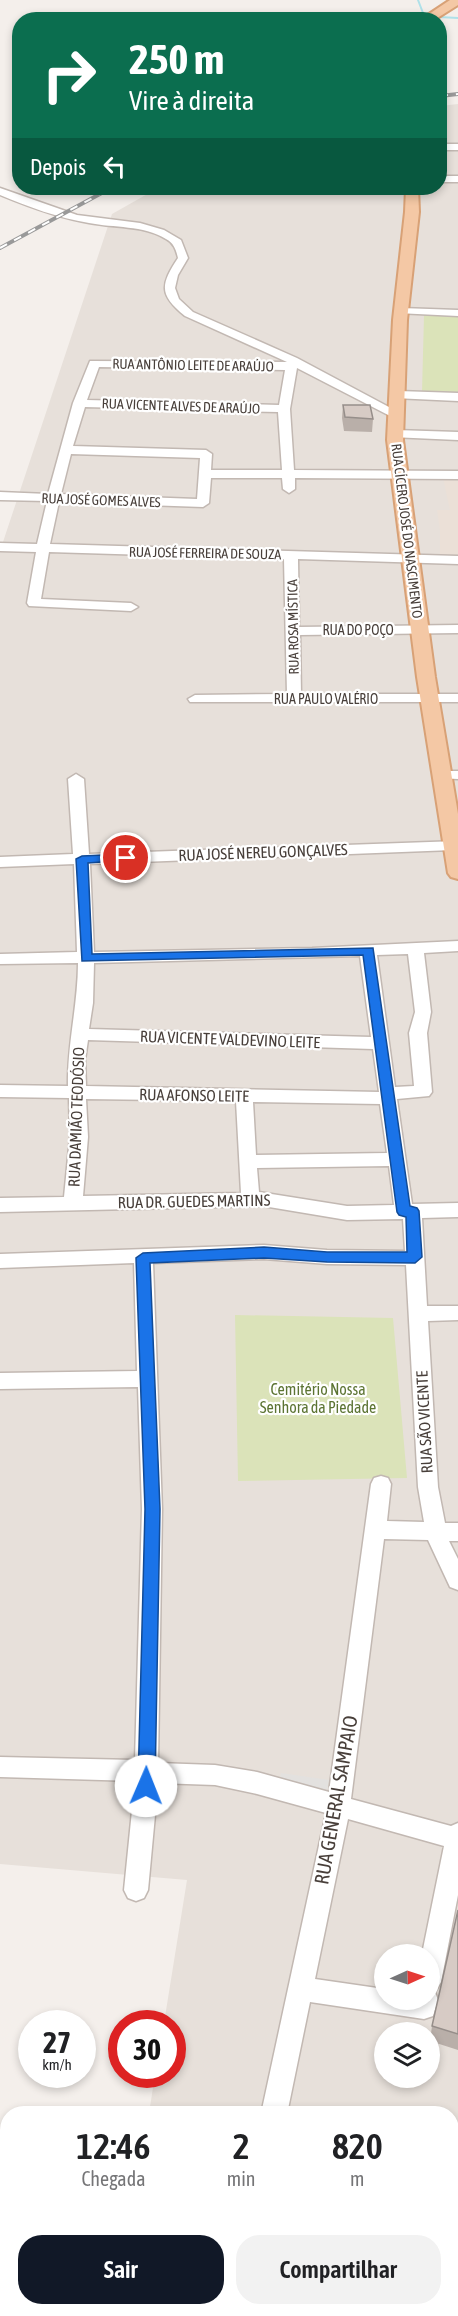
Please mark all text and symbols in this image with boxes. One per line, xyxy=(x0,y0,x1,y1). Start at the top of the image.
text: 250 m xyxy=(129,35,224,83)
icon: right xyxy=(30,36,108,114)
text: Vire à direita xyxy=(129,85,254,116)
icon: left xyxy=(98,150,131,183)
text: Depois xyxy=(30,154,86,180)
street label: RUA ANTÔNIO LEITE DE ARAÚJO xyxy=(112,356,274,374)
street label: RUA VICENTE ALVES DE ARAÚJO xyxy=(102,395,260,417)
street label: RUA CÍCERO JOSÉ DO NASCIMENTO xyxy=(388,443,426,619)
street label: RUA JOSÉ GOMES ALVES xyxy=(41,490,161,510)
street label: RUA JOSÉ FERREIRA DE SOUZA xyxy=(129,544,282,562)
street label: RUA ROSA MÍSTICA xyxy=(284,579,302,675)
street label: RUA DO POÇO xyxy=(322,622,394,638)
street label: RUA PAULO VALÉRIO xyxy=(274,691,378,707)
pin xyxy=(100,832,151,883)
street label: RUA JOSÉ NEREU GONÇALVES xyxy=(178,840,348,865)
icon: arrive xyxy=(109,841,142,874)
street label: RUA VICENTE VALDEVINO LEITE xyxy=(140,1027,320,1051)
street label: RUA DAMIÃO TEODÓSIO xyxy=(65,1047,87,1187)
street label: RUA AFONSO LEITE xyxy=(139,1085,249,1105)
street label: RUA DR. GUEDES MARTINS xyxy=(117,1191,271,1211)
street label: RUA SÃO VICENTE xyxy=(412,1370,436,1474)
park label: Cemitério Nossa Senhora da Piedade xyxy=(260,1380,376,1416)
street label: RUA GENERAL SAMPAIO xyxy=(309,1714,362,1886)
position arrow xyxy=(114,1754,178,1818)
north arrow xyxy=(374,1944,440,2010)
map controls xyxy=(374,1944,440,2088)
speed limit sign: 30 xyxy=(108,2010,186,2088)
button: layers xyxy=(374,2022,440,2088)
text: 27 xyxy=(43,2025,71,2059)
text: km/h xyxy=(42,2056,72,2073)
text: 12:46 xyxy=(76,2125,150,2167)
text: 2 xyxy=(233,2125,250,2167)
text: 820 xyxy=(332,2125,383,2167)
text: Chegada xyxy=(81,2167,145,2190)
text: min xyxy=(227,2167,256,2190)
text: m xyxy=(350,2167,364,2190)
button: Sair xyxy=(18,2235,224,2304)
button: Compartilhar xyxy=(236,2235,441,2304)

